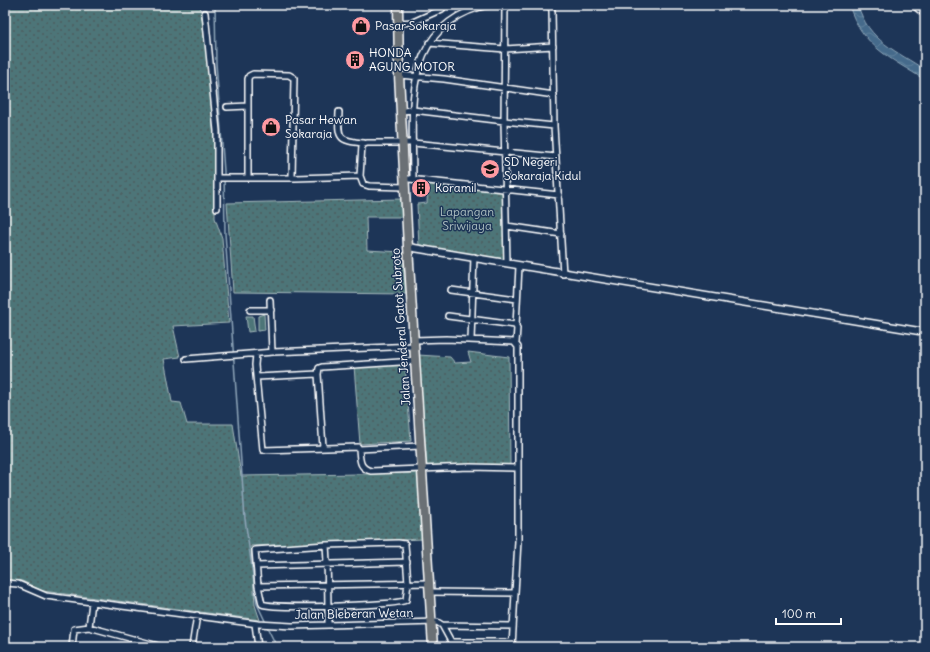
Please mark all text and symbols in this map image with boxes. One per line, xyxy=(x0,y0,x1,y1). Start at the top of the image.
shop icon: Pasar Sokaraja xyxy=(350,15,372,37)
place label: Pasar Sokaraja xyxy=(375,18,456,33)
place label: HONDA AGUNG MOTOR xyxy=(369,45,455,74)
building icon: HONDA AGUNG MOTOR xyxy=(344,49,366,71)
place label: Pasar Hewan Sokaraja xyxy=(285,112,357,141)
shop icon: Pasar Hewan Sokaraja xyxy=(260,116,282,138)
place label: SD Negeri Sokaraja Kidul xyxy=(504,154,581,183)
school or university icon: SD Negeri Sokaraja Kidul xyxy=(479,158,501,180)
building icon: Koramil xyxy=(410,177,432,199)
place label: Koramil xyxy=(435,180,477,195)
park label: Lapangan Sriwijaya xyxy=(440,204,494,233)
street label: Jalan Jenderal Gatot Subroto xyxy=(387,247,413,406)
scale bar xyxy=(776,600,841,626)
street label: Jalan Bleberan Wetan xyxy=(295,605,413,622)
text: 100 m xyxy=(782,606,816,621)

